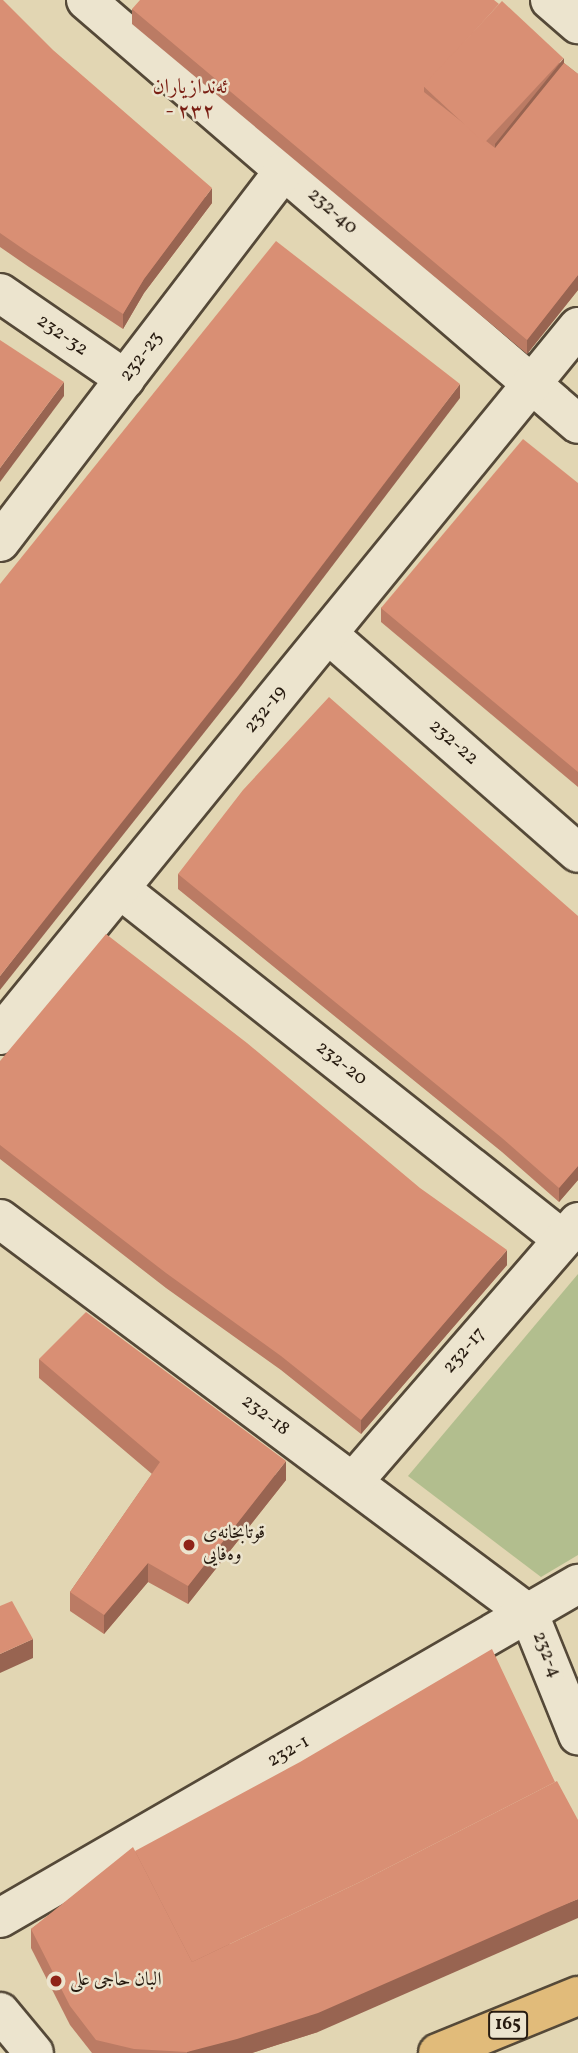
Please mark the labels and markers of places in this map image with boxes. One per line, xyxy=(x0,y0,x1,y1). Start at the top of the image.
place label: قوتابخانەی وەفایی xyxy=(203,1523,265,1567)
marker: قوتابخانەی وەفایی xyxy=(181,1537,197,1553)
place label: البان حاجی علی xyxy=(70,1970,162,1992)
marker: البان حاجی علی xyxy=(48,1973,64,1989)

